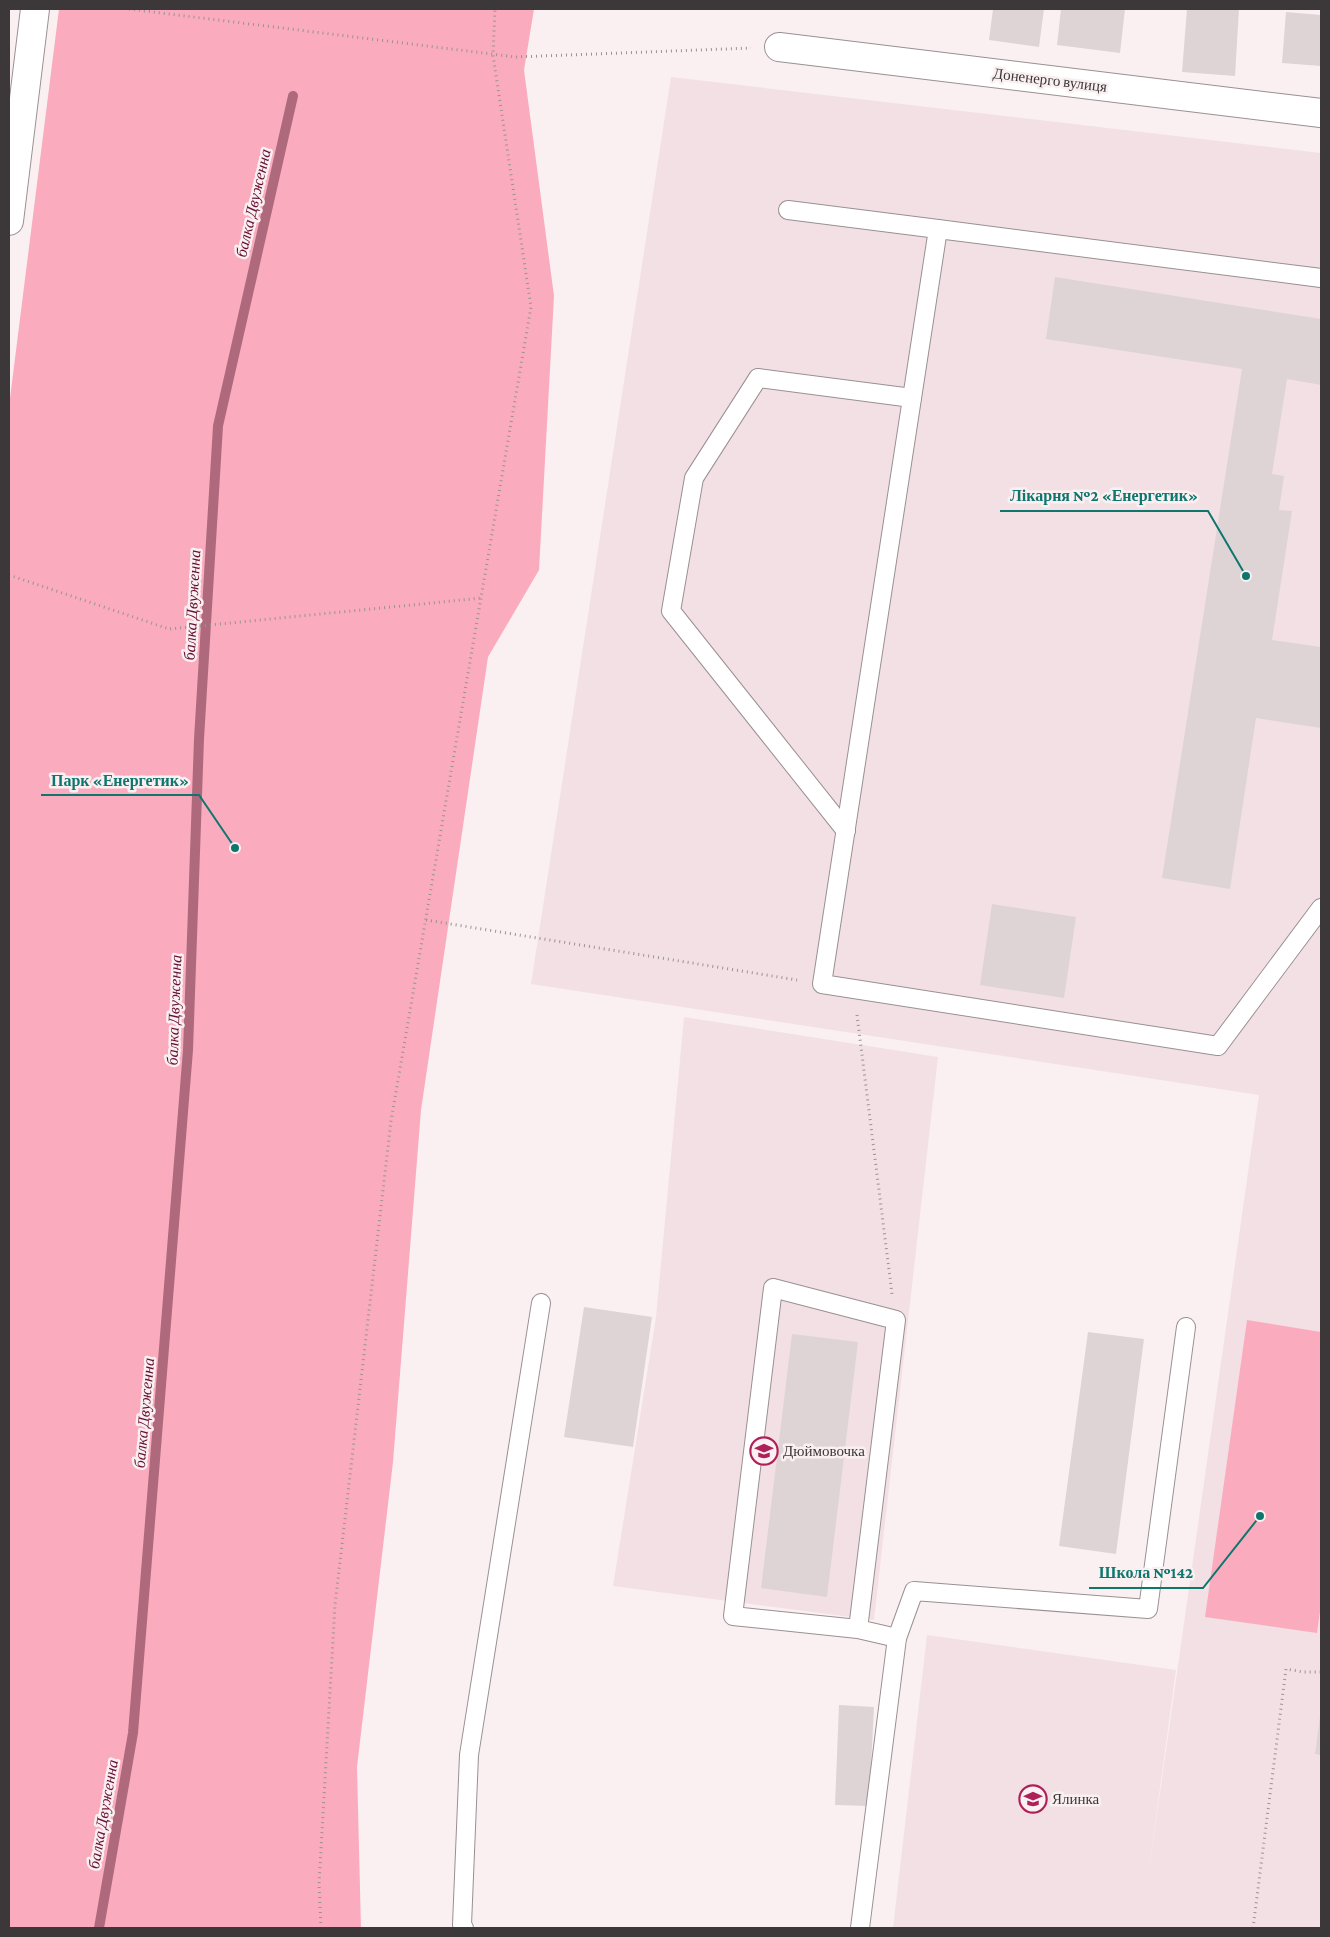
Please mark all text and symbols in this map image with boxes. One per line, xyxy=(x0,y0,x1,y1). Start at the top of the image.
street label: Доненерго вулиця xyxy=(992,65,1108,95)
water label: балка Двуженна xyxy=(232,147,275,259)
callout: Лікарня №2 «Енергетик» xyxy=(1000,480,1208,511)
text: Лікарня №2 «Енергетик» xyxy=(1010,487,1198,505)
water label: балка Двуженна xyxy=(181,549,204,661)
callout: Парк «Енергетик» xyxy=(41,764,199,795)
text: Парк «Енергетик» xyxy=(51,772,189,790)
water label: балка Двуженна xyxy=(164,954,185,1066)
water label: балка Двуженна xyxy=(131,1357,158,1469)
school or university icon: Дюймовочка xyxy=(749,1436,779,1466)
place label: Дюймовочка xyxy=(783,1443,865,1459)
callout: Школа №142 xyxy=(1089,1557,1203,1588)
text: Школа №142 xyxy=(1099,1564,1193,1581)
water label: балка Двуженна xyxy=(85,1758,122,1870)
school or university icon: Ялинка xyxy=(1018,1784,1048,1814)
place label: Ялинка xyxy=(1052,1791,1100,1807)

